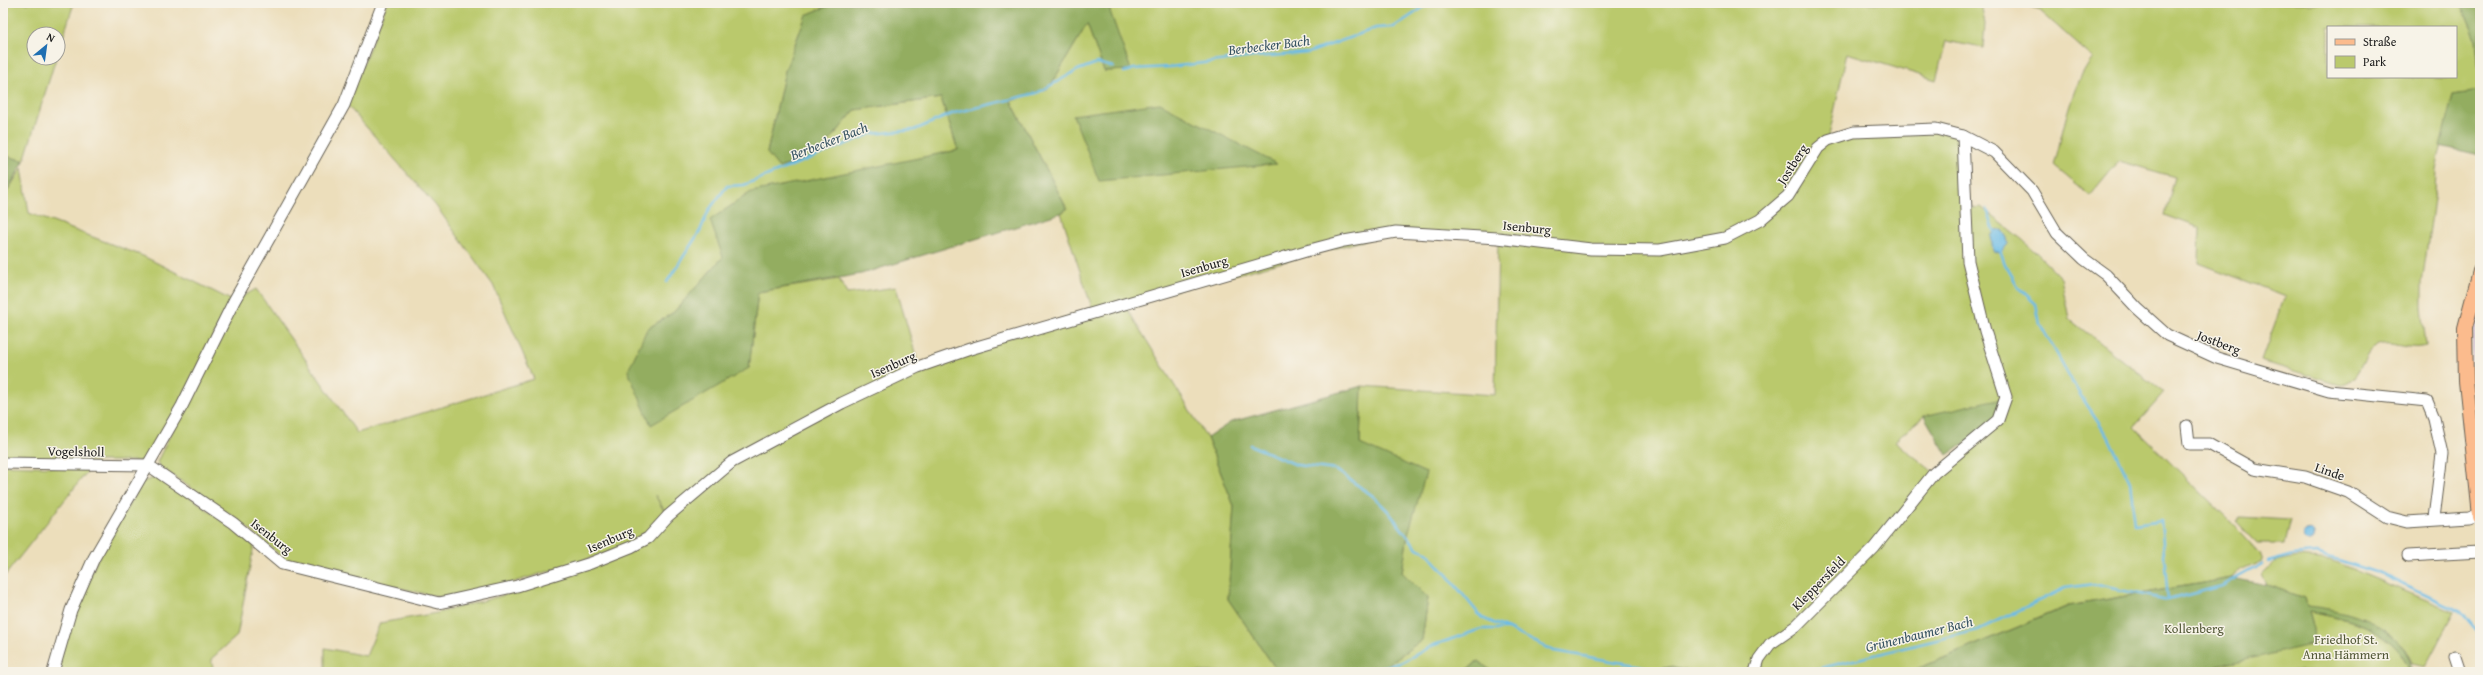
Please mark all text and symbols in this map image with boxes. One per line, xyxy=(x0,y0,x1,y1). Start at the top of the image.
north arrow xyxy=(26,26,66,66)
legend xyxy=(2327,26,2457,78)
text: N xyxy=(44,28,59,46)
water label: Berbecker Bach xyxy=(1226,30,1311,60)
text: Straße xyxy=(2363,33,2397,50)
text: Park xyxy=(2363,53,2387,70)
water label: Berbecker Bach xyxy=(786,117,871,165)
street label: Jostberg xyxy=(1771,140,1813,190)
street label: Isenburg xyxy=(1502,216,1552,240)
street label: Isenburg xyxy=(1178,251,1230,282)
street label: Jostberg xyxy=(2192,325,2244,360)
street label: Isenburg xyxy=(867,346,920,383)
street label: Vogelsholl xyxy=(47,442,105,462)
street label: Linde xyxy=(2312,458,2347,485)
street label: Isenburg xyxy=(247,514,297,559)
street label: Isenburg xyxy=(584,521,637,558)
street label: Kleppersfeld xyxy=(1787,552,1849,614)
water label: Grünenbaumer Bach xyxy=(1863,611,1975,657)
park label: Kollenberg xyxy=(2164,619,2224,638)
park label: Friedhof St. Anna Hämmern xyxy=(2303,630,2390,664)

